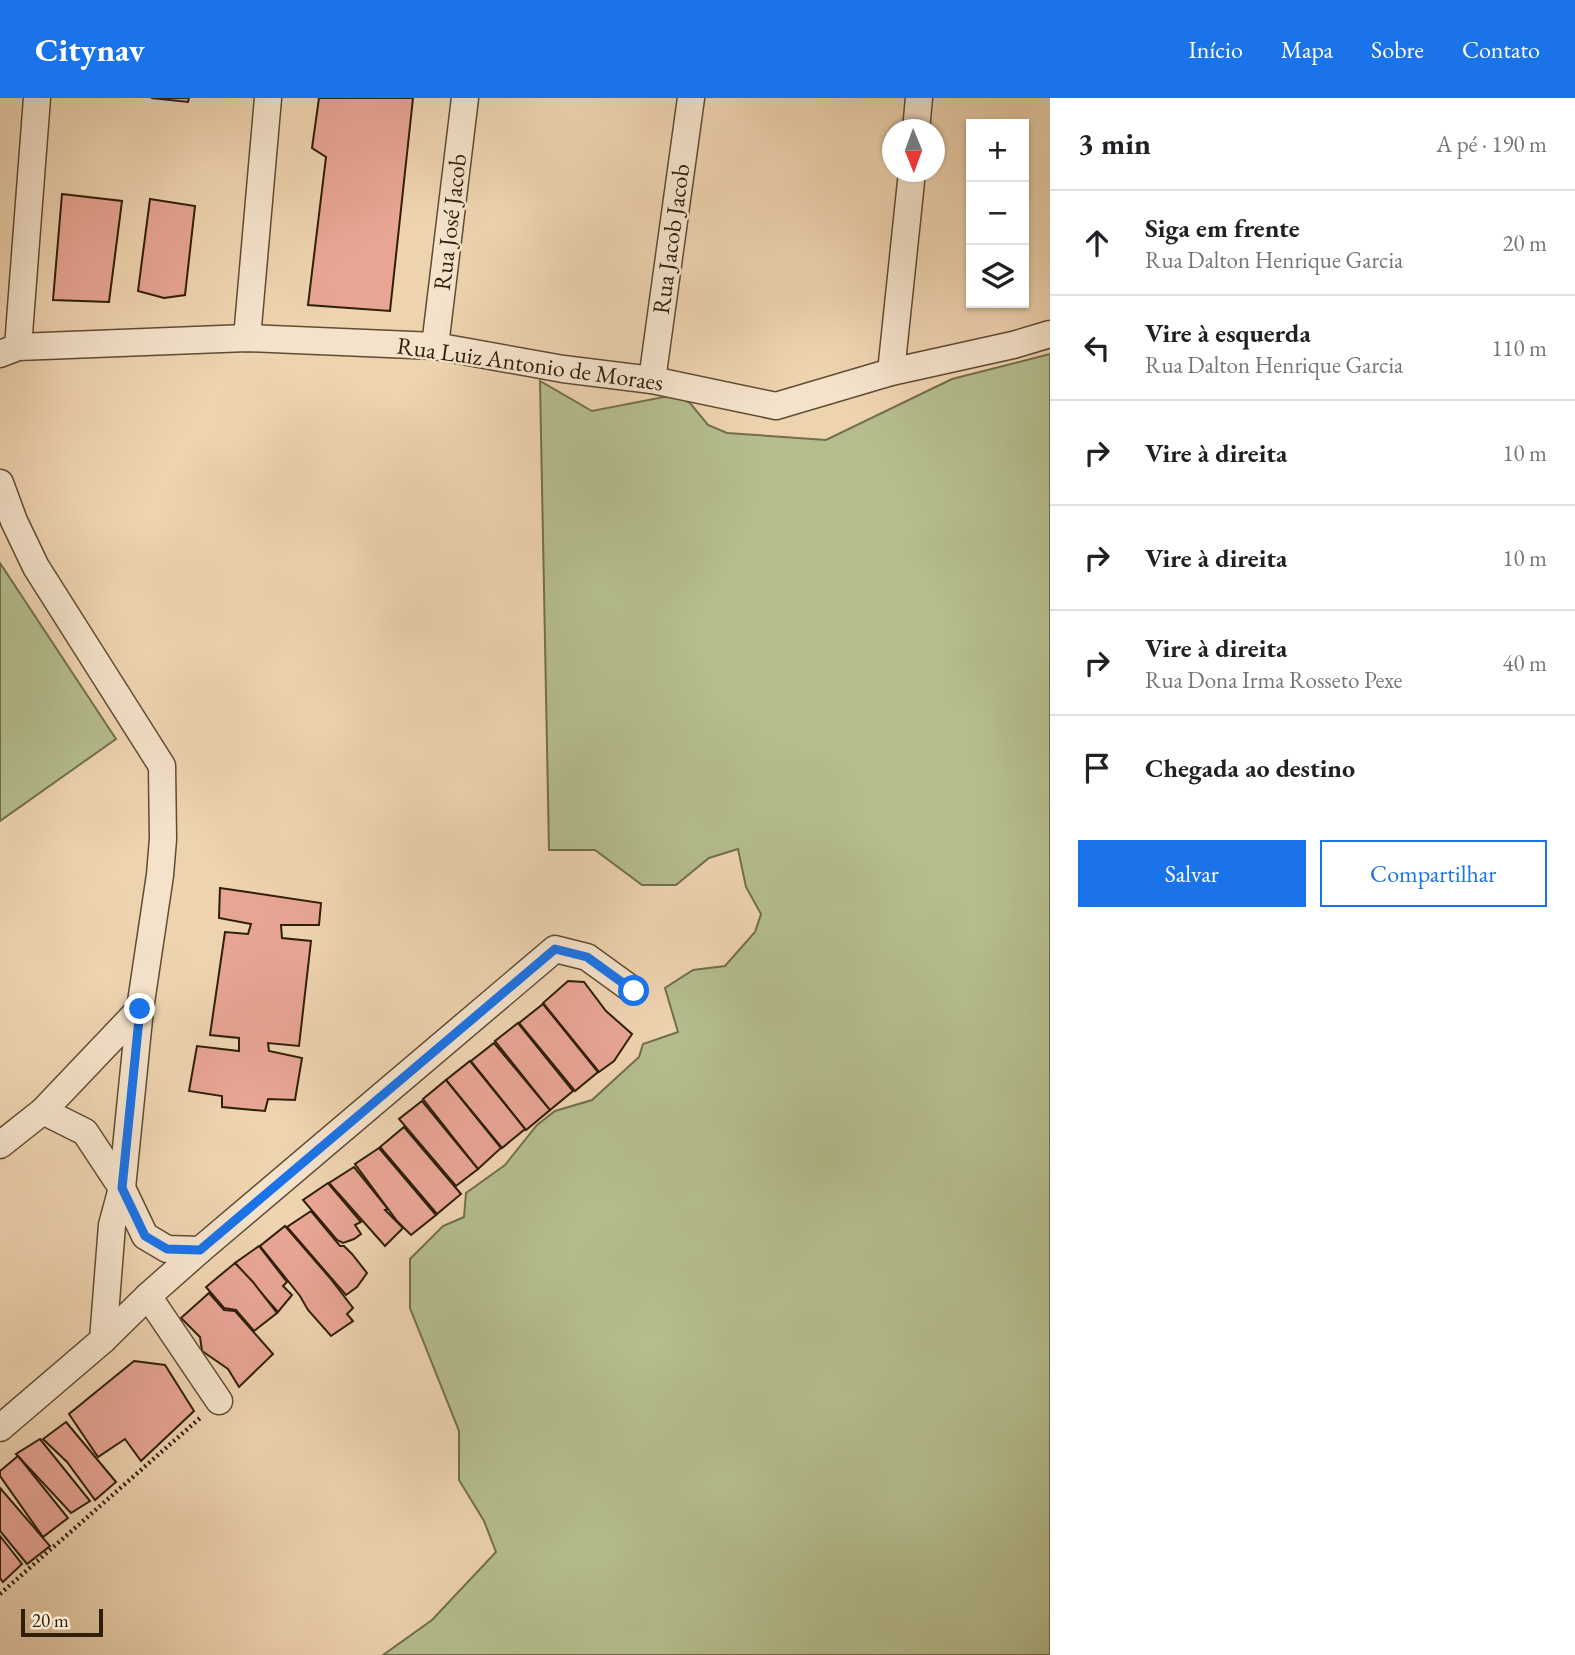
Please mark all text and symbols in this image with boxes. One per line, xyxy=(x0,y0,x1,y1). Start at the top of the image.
text: Citynav xyxy=(35,28,145,71)
text: Início xyxy=(1189,34,1243,65)
text: Mapa xyxy=(1281,34,1333,65)
text: Sobre xyxy=(1371,34,1424,65)
text: Contato xyxy=(1462,34,1540,65)
north arrow xyxy=(882,119,945,182)
map controls xyxy=(966,119,1029,308)
button: + xyxy=(966,119,1029,182)
text: 3 min xyxy=(1078,124,1151,163)
text: A pé · 190 m xyxy=(1436,129,1547,159)
street label: Rua José Jacob xyxy=(426,152,473,292)
street label: Rua Jacob Jacob xyxy=(645,162,696,316)
button: − xyxy=(966,182,1029,245)
text: Siga em frente xyxy=(1145,211,1300,245)
icon: ahead xyxy=(1078,224,1116,262)
text: 20 m xyxy=(1502,228,1547,258)
button: layers xyxy=(966,245,1029,308)
text: Rua Dalton Henrique Garcia xyxy=(1145,245,1403,275)
text: Vire à esquerda xyxy=(1145,316,1311,350)
street label: Rua Luiz Antonio de Moraes xyxy=(395,329,665,398)
icon: left xyxy=(1078,329,1116,367)
text: 110 m xyxy=(1491,333,1547,363)
text: Rua Dalton Henrique Garcia xyxy=(1145,350,1403,380)
icon: right xyxy=(1078,434,1116,472)
text: Vire à direita xyxy=(1145,436,1287,470)
text: 10 m xyxy=(1502,438,1547,468)
icon: right xyxy=(1078,539,1116,577)
text: Vire à direita xyxy=(1145,541,1287,575)
text: 10 m xyxy=(1502,543,1547,573)
text: Vire à direita xyxy=(1145,631,1287,665)
icon: right xyxy=(1078,644,1116,682)
text: 40 m xyxy=(1502,648,1547,678)
text: Rua Dona Irma Rosseto Pexe xyxy=(1145,665,1402,695)
icon: arrive xyxy=(1078,749,1116,787)
text: Chegada ao destino xyxy=(1145,751,1355,785)
button: Salvar xyxy=(1078,840,1306,907)
button: Compartilhar xyxy=(1320,840,1547,907)
route start xyxy=(618,975,649,1006)
route end xyxy=(124,993,155,1024)
scale bar xyxy=(21,1606,103,1638)
text: 20 m xyxy=(32,1608,69,1633)

